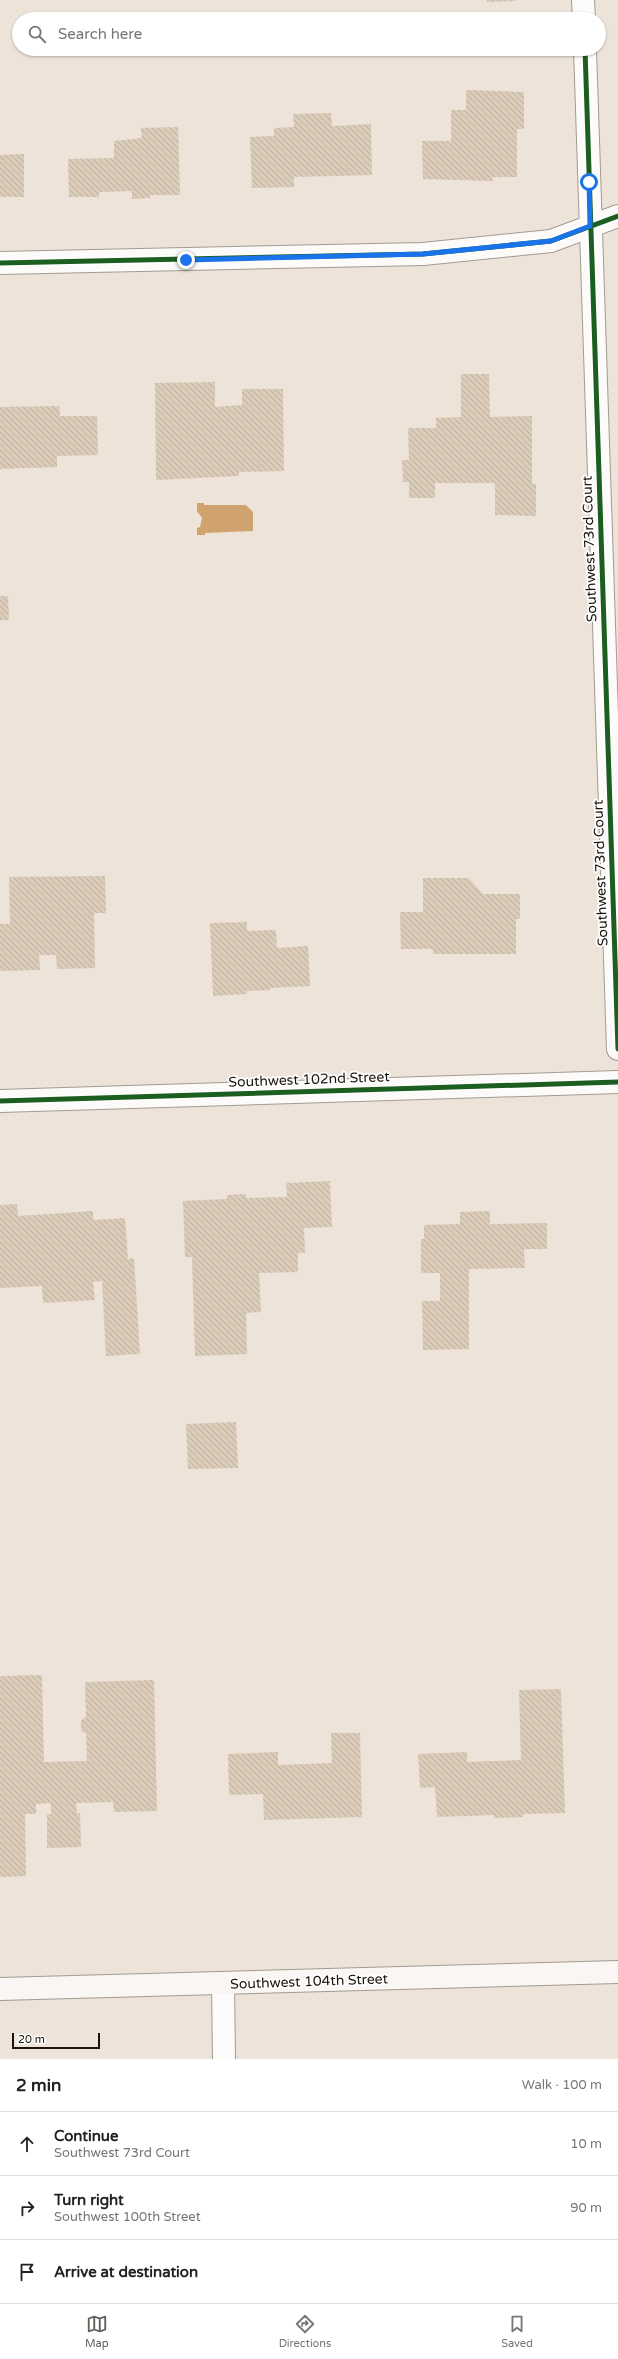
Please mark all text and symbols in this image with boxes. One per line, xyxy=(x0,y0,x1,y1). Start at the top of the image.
search box xyxy=(12,12,606,56)
icon: search xyxy=(26,23,48,45)
text: Search here xyxy=(58,25,142,43)
route start xyxy=(580,173,598,191)
route end xyxy=(177,251,195,269)
street label: Southwest 73rd Court xyxy=(578,475,601,622)
street label: Southwest 73rd Court xyxy=(589,799,612,946)
street label: Southwest 102nd Street xyxy=(228,1068,391,1091)
street label: Southwest 104th Street xyxy=(230,1970,389,1993)
scale bar xyxy=(12,2031,100,2050)
text: 20 m xyxy=(18,2033,45,2046)
text: 2 min xyxy=(16,2075,61,2096)
text: Walk · 100 m xyxy=(522,2077,602,2093)
text: Continue xyxy=(54,2127,118,2145)
icon: ahead xyxy=(16,2133,38,2155)
text: 10 m xyxy=(570,2136,602,2152)
text: Southwest 73rd Court xyxy=(54,2145,190,2161)
text: Turn right xyxy=(54,2191,124,2209)
icon: right xyxy=(16,2197,38,2219)
text: 90 m xyxy=(570,2200,602,2216)
text: Southwest 100th Street xyxy=(54,2209,201,2225)
icon: arrive xyxy=(16,2261,38,2283)
text: Arrive at destination xyxy=(54,2263,198,2281)
tab: Map xyxy=(85,2313,109,2350)
tab: Directions xyxy=(279,2313,331,2350)
tab: Saved xyxy=(501,2313,533,2350)

